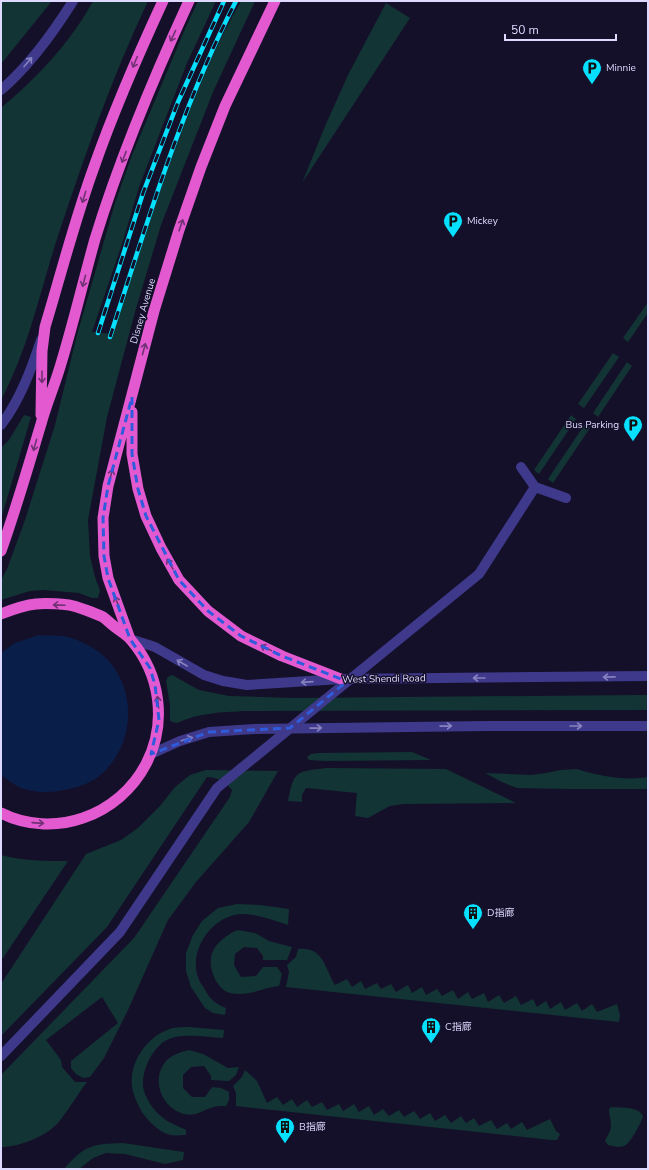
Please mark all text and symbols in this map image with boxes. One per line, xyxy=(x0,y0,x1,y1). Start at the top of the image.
scale bar xyxy=(505,16,616,42)
text: 50 m xyxy=(511,22,539,38)
one-way arrow xyxy=(169,30,176,42)
one-way arrow xyxy=(131,56,139,68)
parking icon: Minnie xyxy=(581,57,603,85)
one-way arrow xyxy=(23,58,32,68)
place label: Minnie xyxy=(606,61,636,75)
one-way arrow xyxy=(119,150,127,162)
one-way arrow xyxy=(80,190,88,202)
parking icon: Mickey xyxy=(442,210,464,238)
place label: Mickey xyxy=(467,214,499,228)
one-way arrow xyxy=(177,219,185,231)
one-way arrow xyxy=(80,274,87,287)
street label: Disney Avenue xyxy=(127,277,159,345)
one-way arrow xyxy=(141,343,149,356)
one-way arrow xyxy=(38,370,46,383)
parking icon: Bus Parking xyxy=(622,414,644,442)
place label: Bus Parking xyxy=(565,418,619,432)
one-way arrow xyxy=(31,438,38,451)
one-way arrow xyxy=(108,469,115,482)
one-way arrow xyxy=(166,558,174,570)
one-way arrow xyxy=(113,597,120,609)
one-way arrow xyxy=(53,601,66,608)
one-way arrow xyxy=(261,644,273,652)
one-way arrow xyxy=(176,658,188,666)
street label: West Shendi Road xyxy=(342,671,426,687)
one-way arrow xyxy=(603,673,616,680)
one-way arrow xyxy=(473,674,486,682)
one-way arrow xyxy=(301,678,314,685)
one-way arrow xyxy=(154,696,162,709)
one-way arrow xyxy=(439,722,452,730)
one-way arrow xyxy=(569,722,582,730)
one-way arrow xyxy=(309,724,322,732)
one-way arrow xyxy=(180,735,193,742)
one-way arrow xyxy=(31,820,44,827)
building icon: D指廊 xyxy=(462,902,484,930)
place label: D指廊 xyxy=(487,906,514,920)
building icon: C指廊 xyxy=(420,1016,442,1044)
place label: C指廊 xyxy=(445,1020,472,1034)
building icon: B指廊 xyxy=(274,1116,296,1144)
place label: B指廊 xyxy=(299,1120,326,1134)

